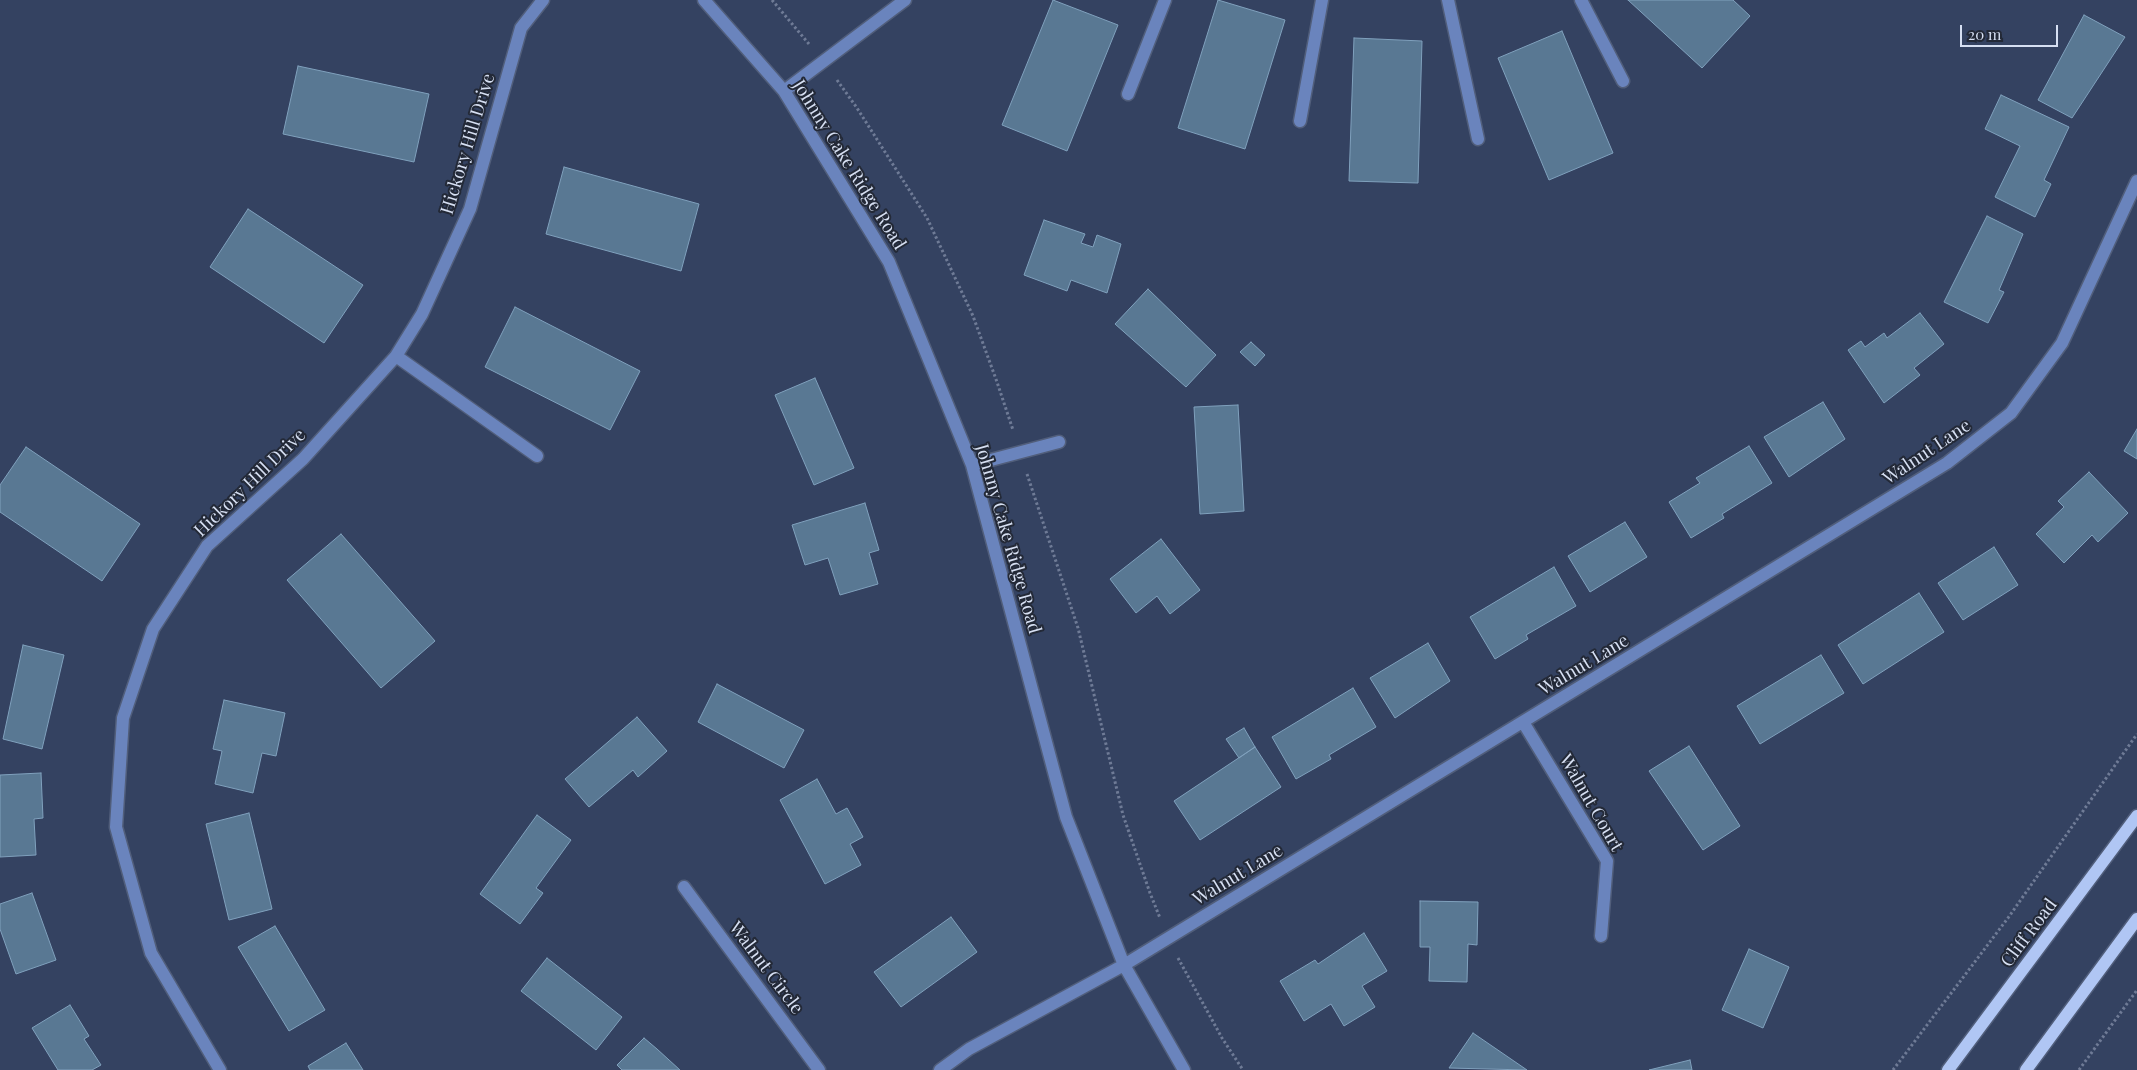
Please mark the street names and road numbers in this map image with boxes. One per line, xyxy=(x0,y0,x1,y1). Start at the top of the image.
street label: Hickory Hill Drive xyxy=(436,71,500,217)
street label: Johnny Cake Ridge Road xyxy=(788,76,910,254)
street label: Walnut Lane xyxy=(1879,415,1975,489)
street label: Hickory Hill Drive xyxy=(190,424,310,542)
street label: Johnny Cake Ridge Road xyxy=(971,442,1045,636)
street label: Walnut Lane xyxy=(1535,630,1633,700)
street label: Walnut Court xyxy=(1554,751,1628,855)
street label: Walnut Lane xyxy=(1189,840,1287,910)
street label: Cliff Road xyxy=(1996,895,2062,971)
street label: Walnut Circle xyxy=(724,918,808,1018)

